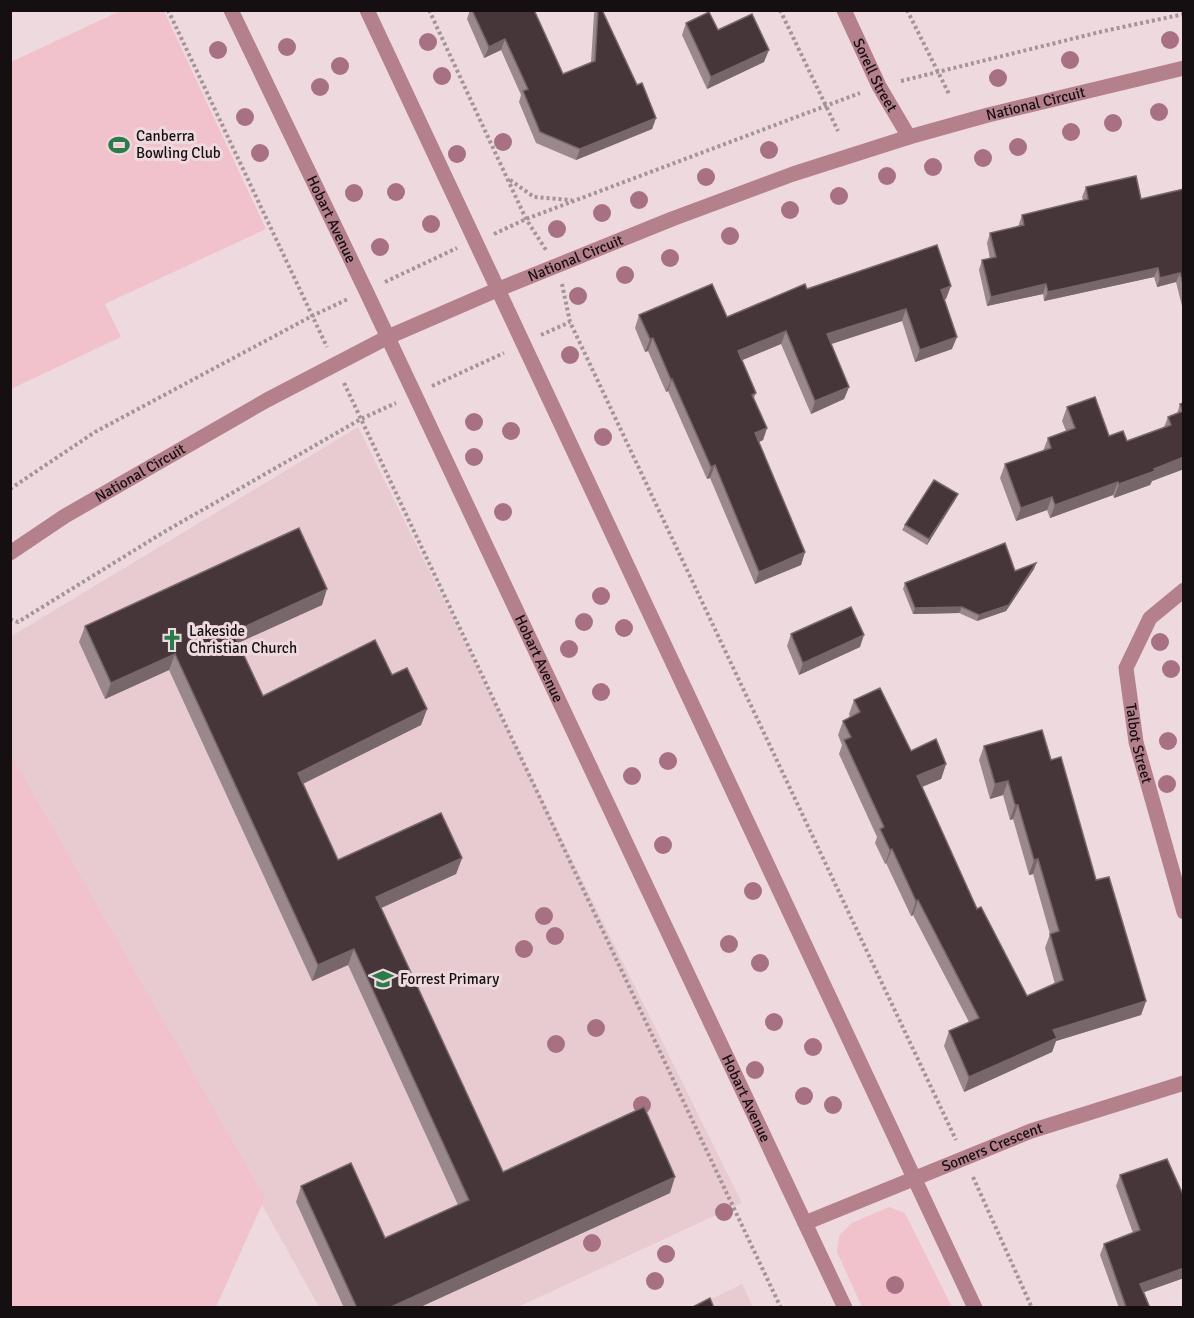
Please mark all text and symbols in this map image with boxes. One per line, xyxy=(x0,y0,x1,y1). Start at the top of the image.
street label: Sorell Street xyxy=(849,35,901,115)
street label: National Circuit xyxy=(984,83,1087,124)
place label: Canberra Bowling Club xyxy=(136,127,221,162)
sports icon: Canberra Bowling Club xyxy=(107,133,131,157)
street label: Hobart Avenue xyxy=(303,172,360,266)
street label: National Circuit xyxy=(525,231,626,285)
street label: National Circuit xyxy=(92,440,189,506)
street label: Hobart Avenue xyxy=(511,612,567,705)
place label: Lakeside Christian Church xyxy=(189,622,297,657)
church icon: Lakeside Christian Church xyxy=(160,628,184,652)
street label: Talbot Street xyxy=(1122,702,1156,785)
school or university icon: Forrest Primary xyxy=(371,967,395,991)
place label: Forrest Primary xyxy=(400,970,499,988)
street label: Hobart Avenue xyxy=(718,1051,775,1145)
street label: Somers Crescent xyxy=(939,1119,1045,1175)

